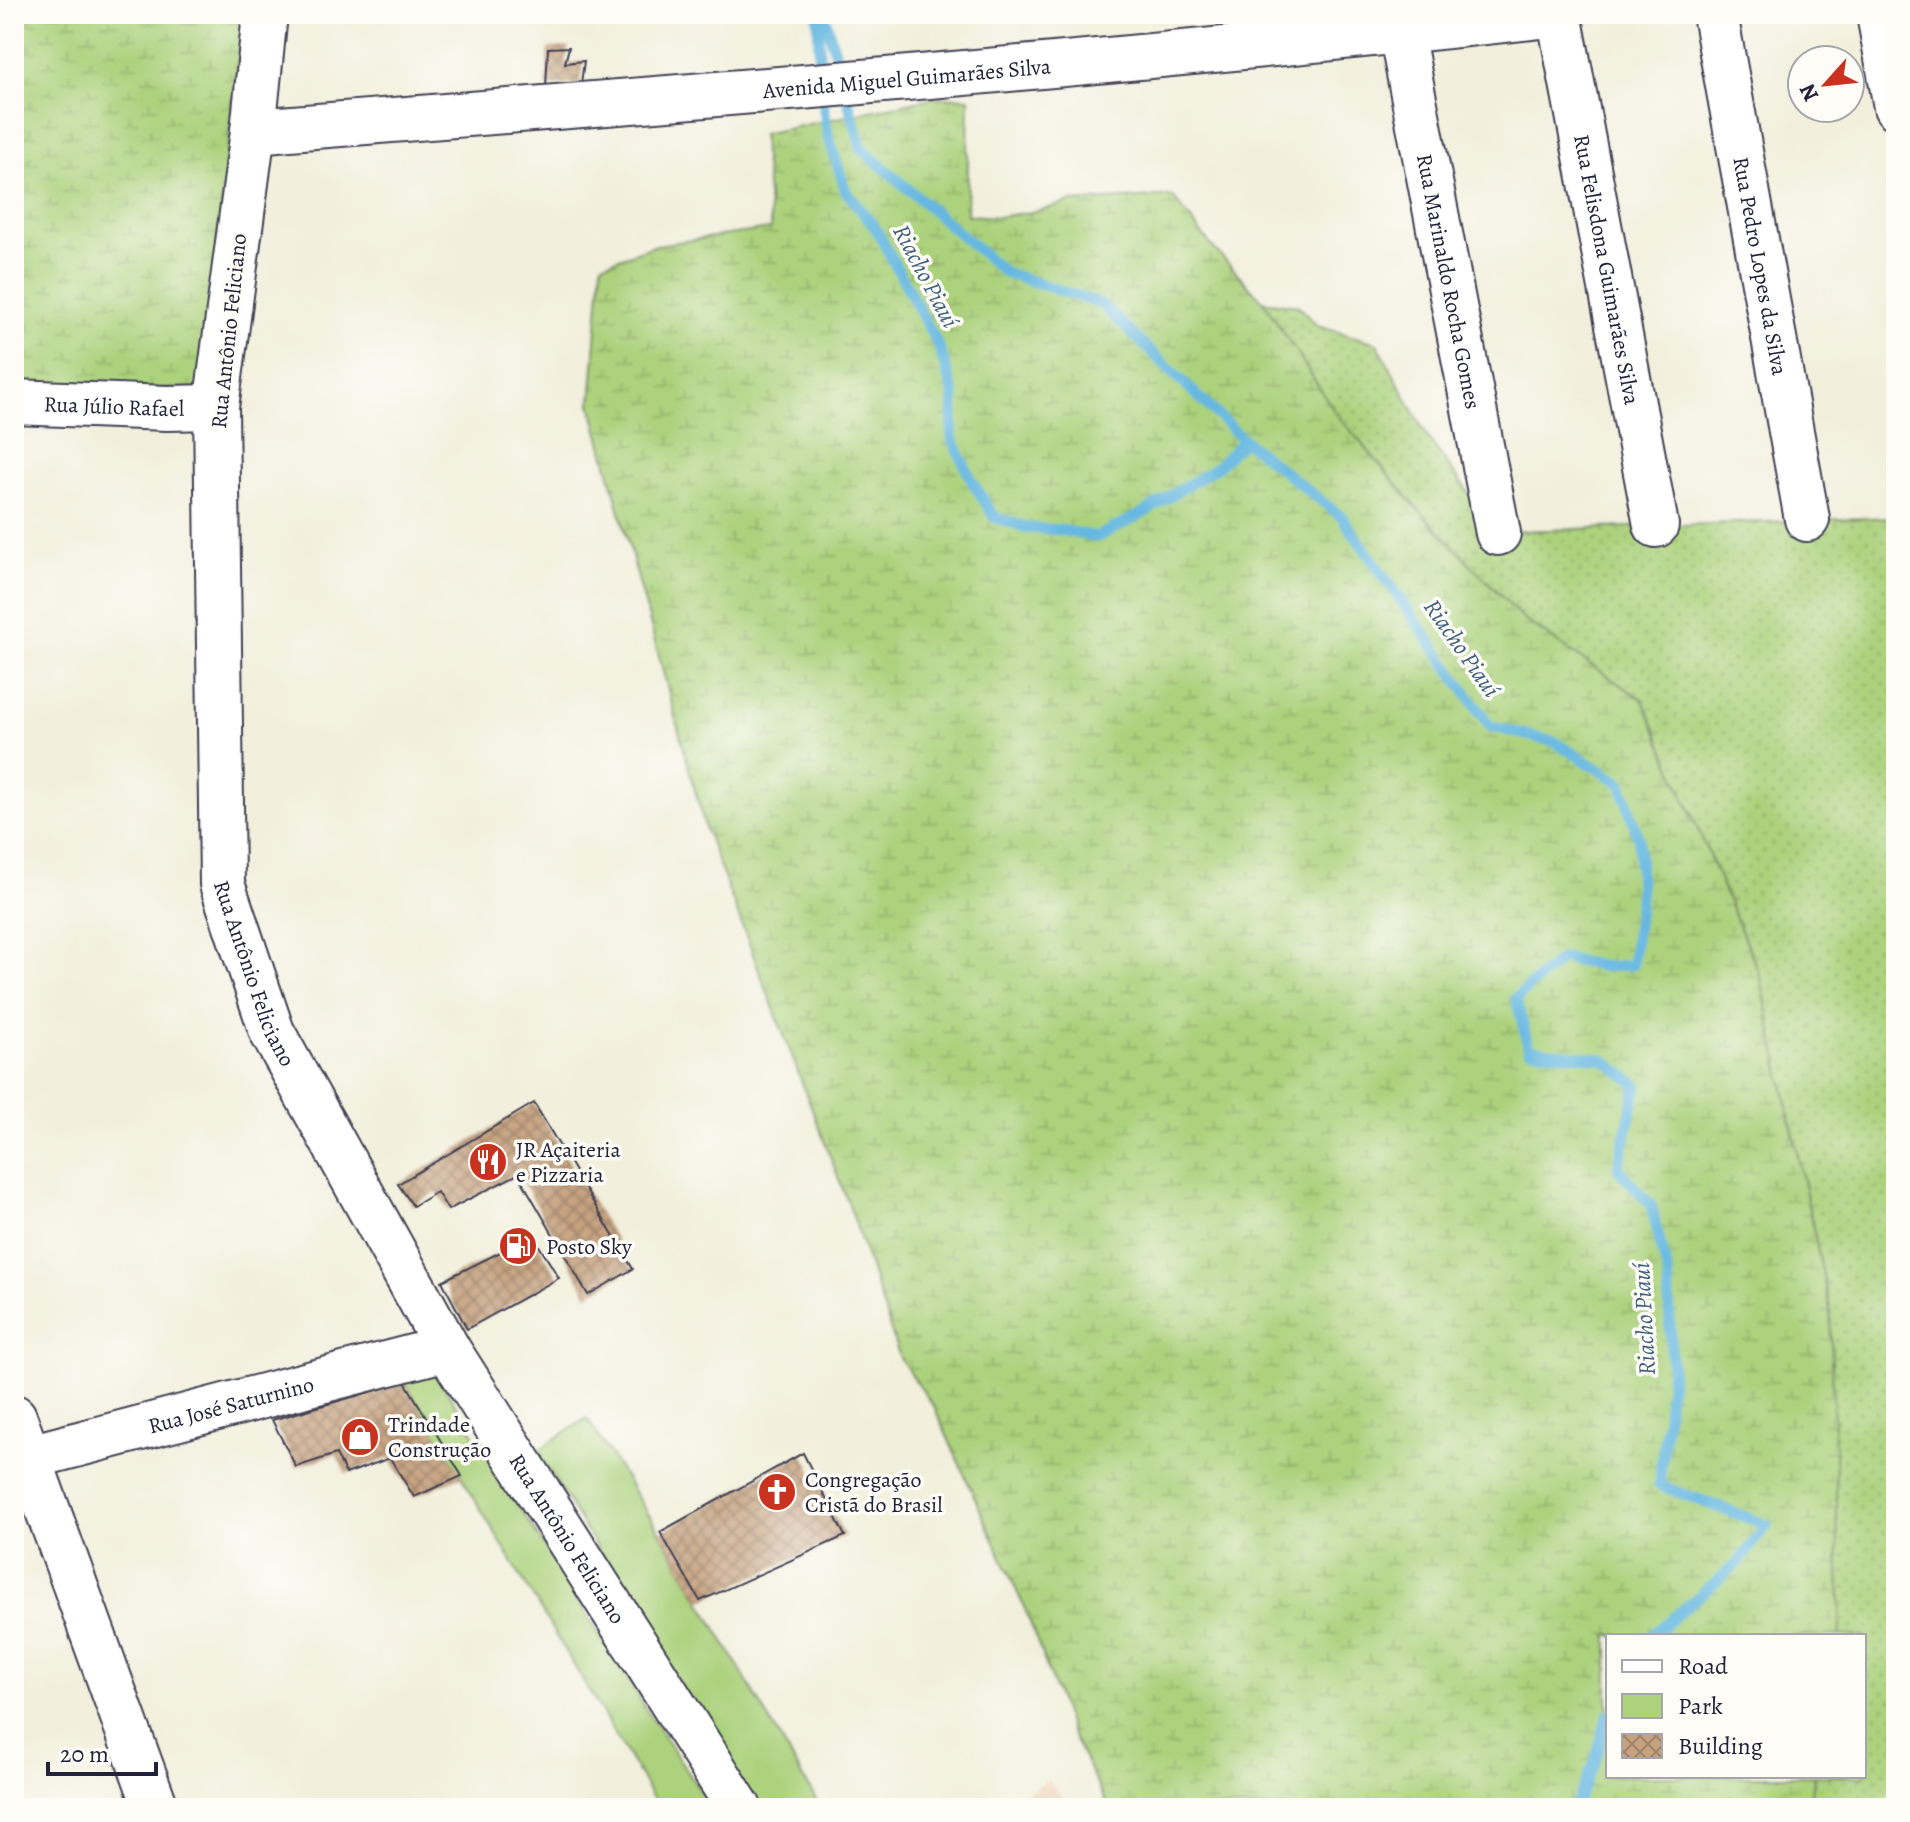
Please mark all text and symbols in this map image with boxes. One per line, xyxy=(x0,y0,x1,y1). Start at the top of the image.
north arrow xyxy=(1786,44,1866,124)
street label: Avenida Miguel Guimarães Silva xyxy=(761,51,1053,106)
text: N xyxy=(1792,79,1826,107)
street label: Rua Felisdona Guimarães Silva xyxy=(1566,132,1647,408)
street label: Rua Marinaldo Rocha Gomes xyxy=(1409,151,1488,412)
street label: Rua Pedro Lopes da Silva xyxy=(1725,154,1795,379)
water label: Riacho Piauí xyxy=(885,219,967,334)
street label: Rua Antônio Feliciano xyxy=(204,232,254,430)
street label: Rua Júlio Rafael xyxy=(43,389,184,424)
water label: Riacho Piauí xyxy=(1417,593,1508,704)
street label: Rua Antônio Feliciano xyxy=(206,876,302,1072)
place label: JR Açaiteria e Pizzaria xyxy=(516,1135,622,1190)
restaurant icon: JR Açaiteria e Pizzaria xyxy=(467,1141,509,1183)
fuel station icon: Posto Sky xyxy=(497,1225,539,1267)
place label: Posto Sky xyxy=(546,1232,632,1262)
water label: Riacho Piauí xyxy=(1625,1261,1663,1376)
street label: Rua José Saturnino xyxy=(145,1369,317,1441)
place label: Trindade Construção xyxy=(388,1410,491,1465)
shop icon: Trindade Construção xyxy=(339,1416,381,1458)
street label: Rua Antônio Feliciano xyxy=(502,1448,632,1630)
place label: Congregação Cristã do Brasil xyxy=(805,1465,943,1520)
church icon: Congregação Cristã do Brasil xyxy=(756,1471,798,1513)
legend xyxy=(1606,1634,1866,1778)
text: Road xyxy=(1678,1650,1728,1682)
text: Park xyxy=(1678,1690,1723,1722)
scale bar xyxy=(48,1726,156,1776)
text: Building xyxy=(1678,1730,1763,1762)
text: 20 m xyxy=(60,1738,109,1770)

